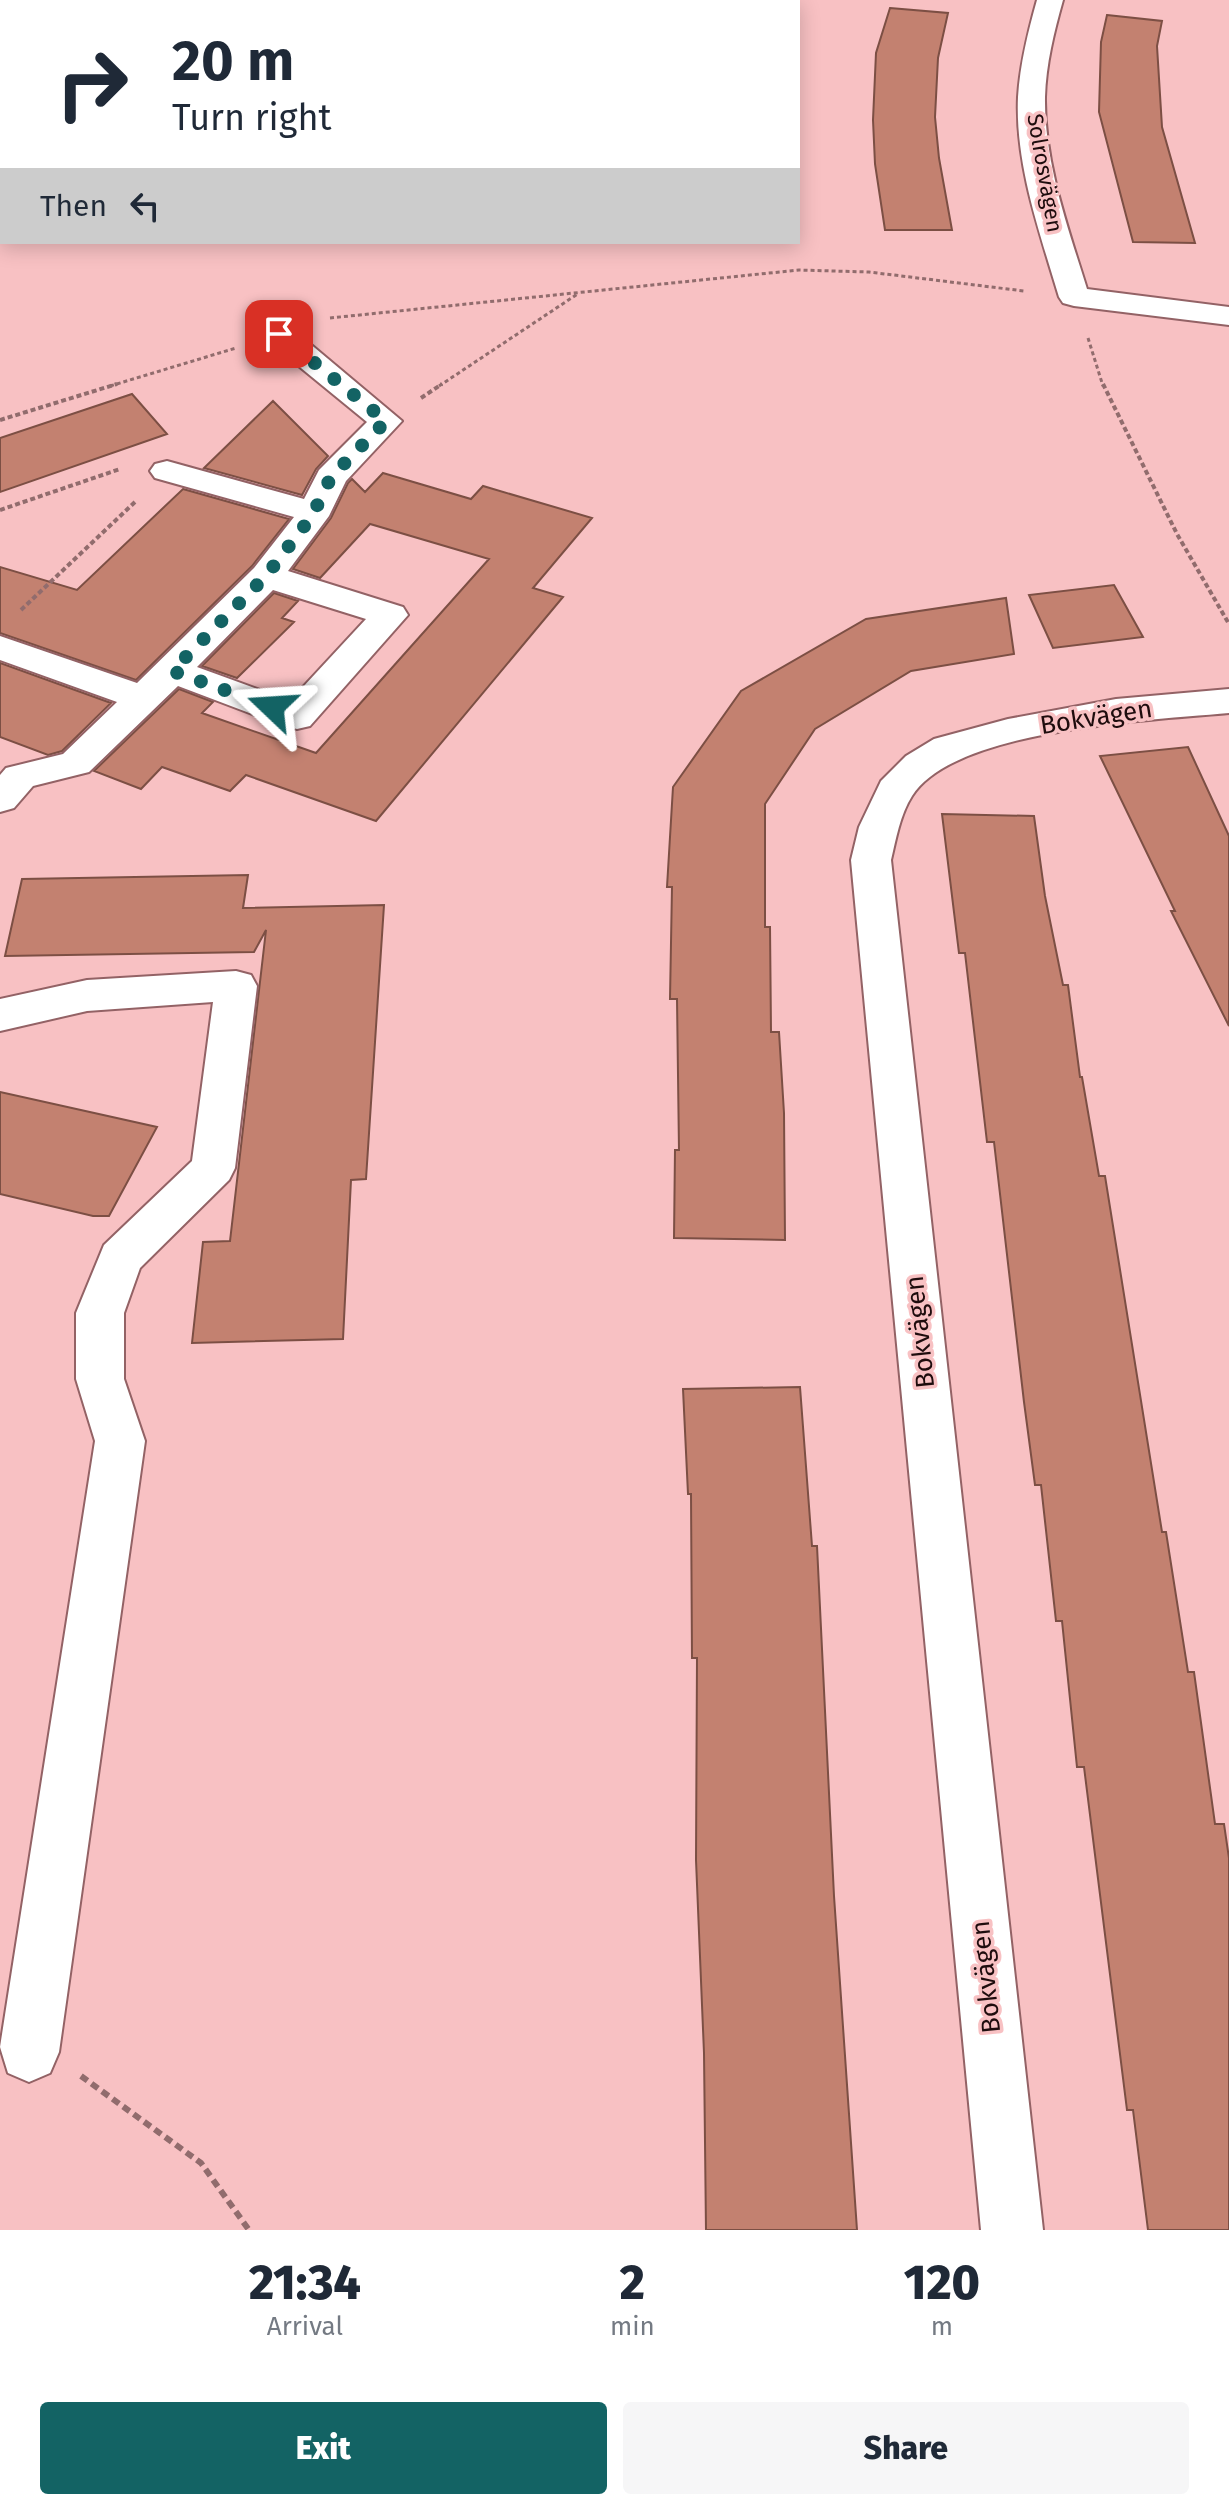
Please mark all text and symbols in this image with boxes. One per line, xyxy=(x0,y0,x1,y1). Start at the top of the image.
text: 20 m xyxy=(172,28,294,95)
icon: right xyxy=(40,32,144,136)
text: Turn right xyxy=(172,96,332,140)
street label: Solrosvägen xyxy=(1021,112,1069,234)
icon: left xyxy=(123,184,167,228)
text: Then xyxy=(40,188,107,224)
pin xyxy=(245,300,313,368)
icon: arrive xyxy=(257,312,301,356)
position arrow xyxy=(230,665,314,749)
street label: Bokvägen xyxy=(1038,693,1154,741)
street label: Bokvägen xyxy=(899,1274,941,1390)
street label: Bokvägen xyxy=(965,1919,1007,2035)
text: 21:34 xyxy=(249,2254,361,2312)
text: 2 xyxy=(620,2254,645,2312)
text: 120 xyxy=(904,2254,980,2312)
text: Arrival xyxy=(267,2311,343,2342)
text: min xyxy=(610,2311,655,2342)
text: m xyxy=(931,2311,953,2342)
button: Exit xyxy=(40,2402,607,2494)
button: Share xyxy=(623,2402,1189,2494)

